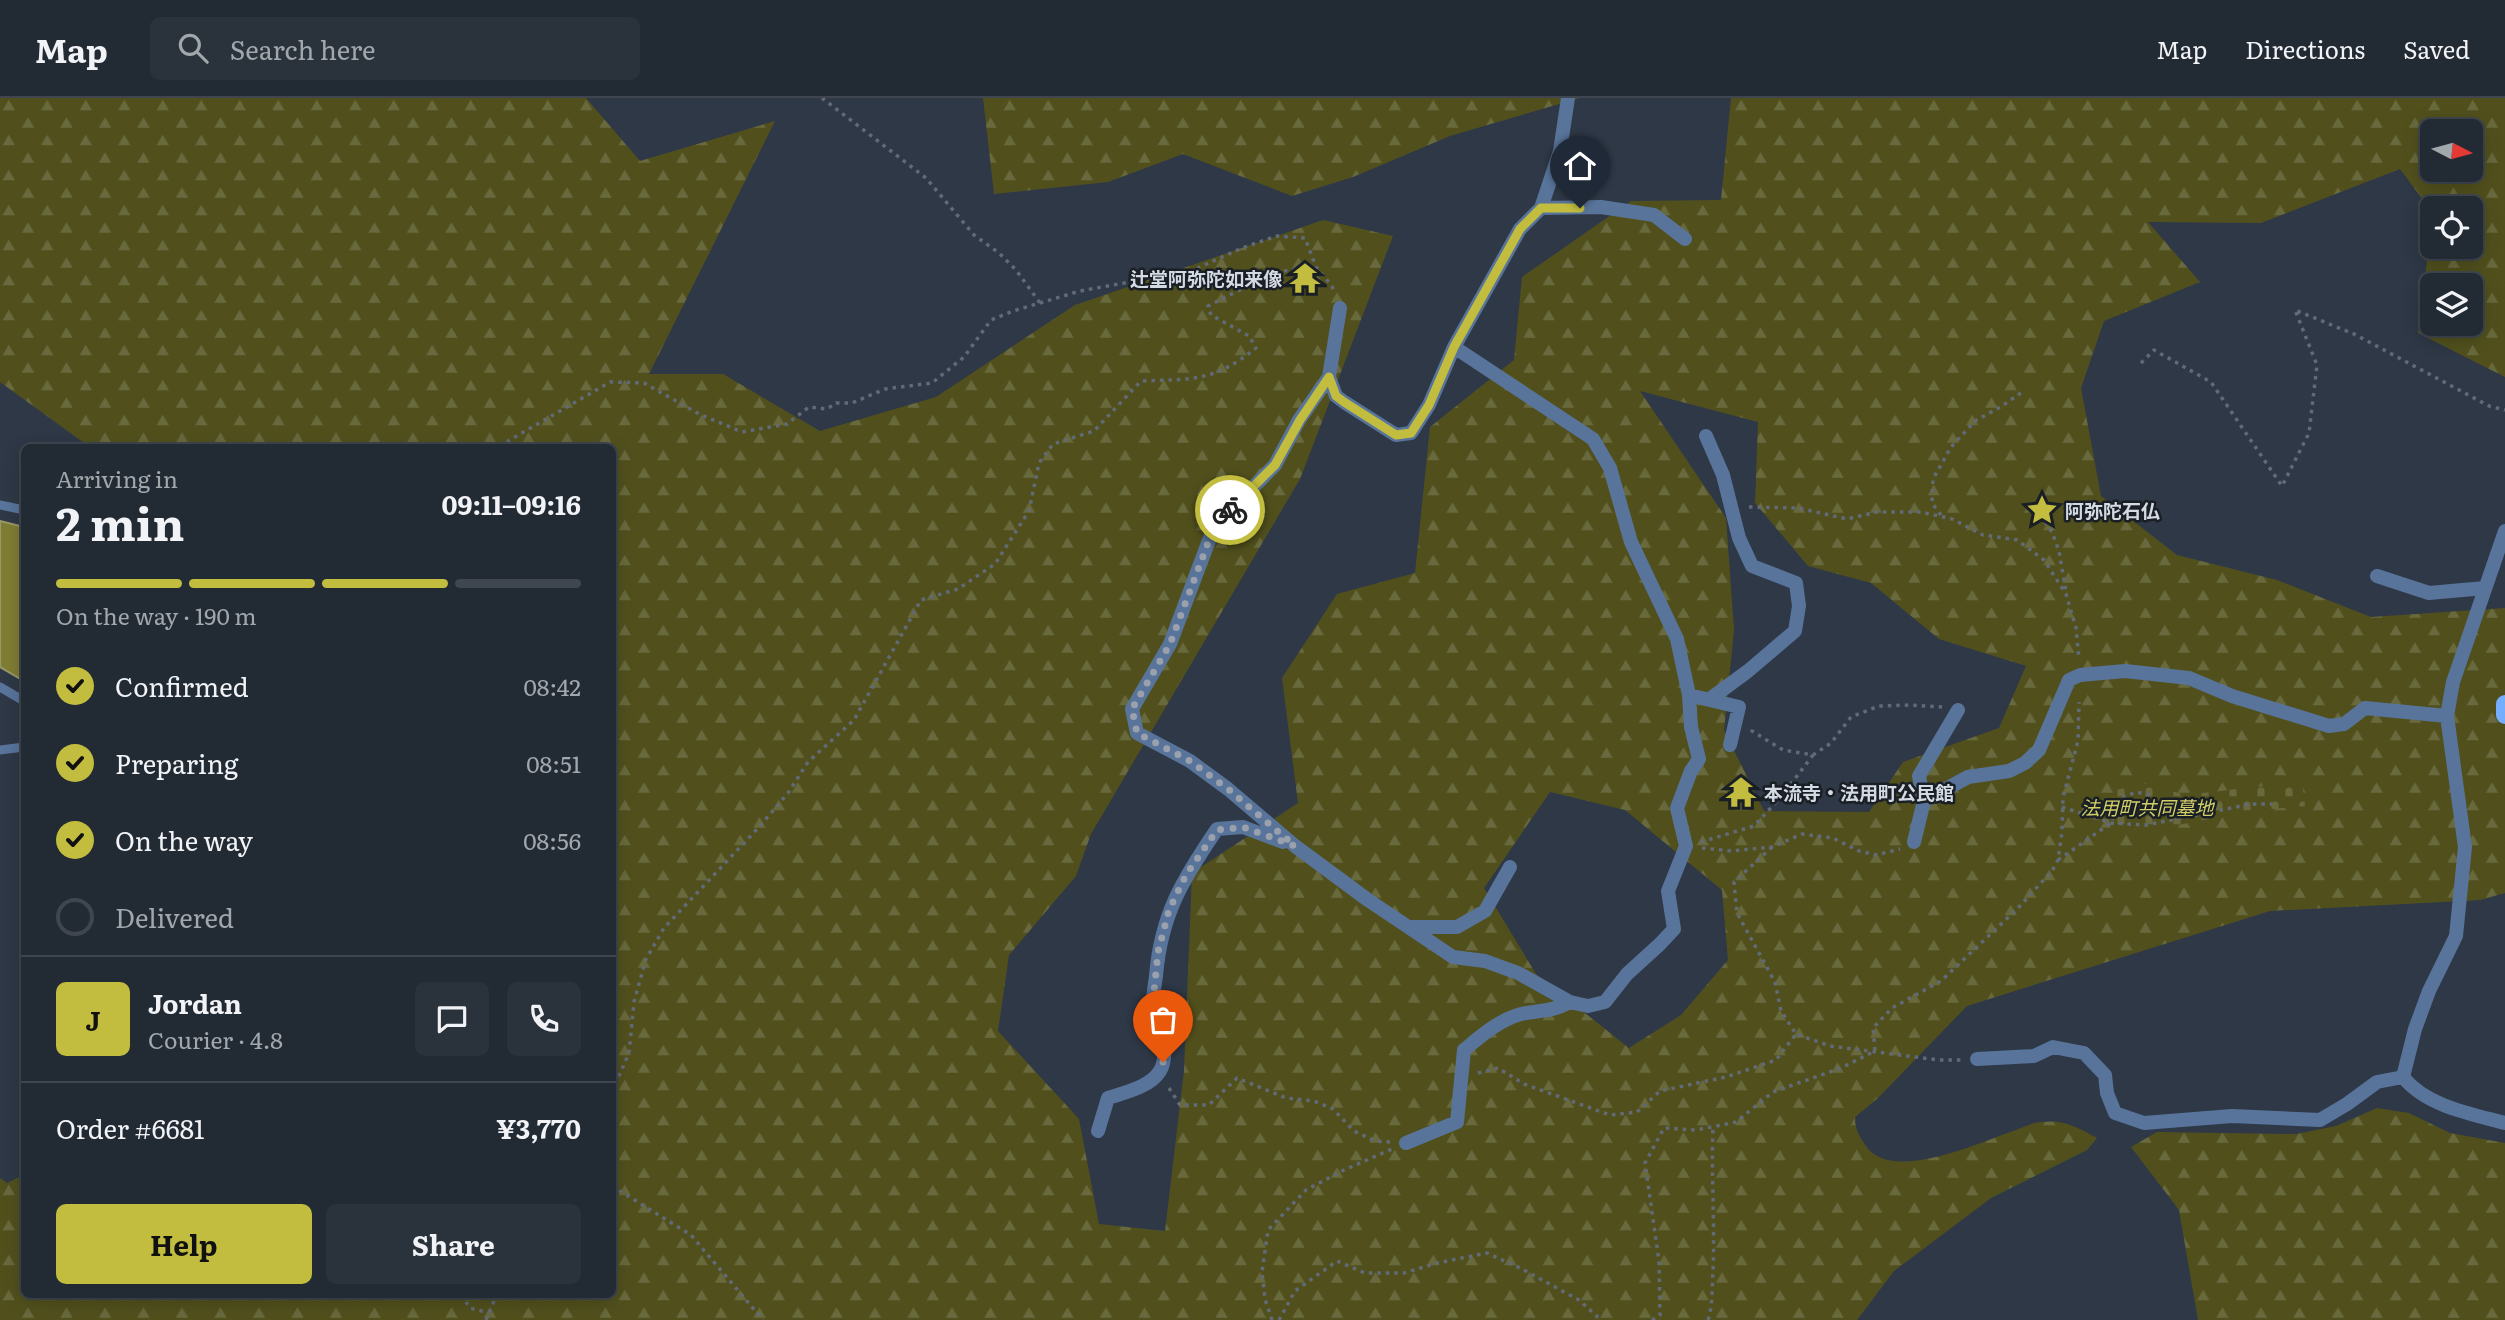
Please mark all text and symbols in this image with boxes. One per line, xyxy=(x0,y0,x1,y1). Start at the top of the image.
search box xyxy=(150,17,640,80)
text: Map xyxy=(35,24,108,73)
icon: search xyxy=(174,29,212,67)
text: Search here xyxy=(230,29,376,68)
text: Map xyxy=(2156,31,2207,66)
text: Directions xyxy=(2245,31,2365,66)
text: Saved xyxy=(2403,31,2470,66)
north arrow xyxy=(2420,119,2483,182)
map controls xyxy=(2420,119,2483,336)
pin xyxy=(1550,136,1610,208)
icon: home xyxy=(1561,147,1599,185)
button: locate xyxy=(2420,196,2483,259)
temple icon: 辻堂阿弥陀如来像 xyxy=(1288,261,1322,295)
place label: 辻堂阿弥陀如来像 xyxy=(1130,264,1282,292)
button: layers xyxy=(2420,273,2483,336)
text: Arriving in xyxy=(56,461,178,495)
courier xyxy=(1195,475,1265,545)
text: 09:11–09:16 xyxy=(441,484,581,523)
text: 2 min xyxy=(56,487,185,555)
icon: bike xyxy=(1211,491,1249,529)
place icon: 阿弥陀石仏 xyxy=(2025,493,2059,527)
place label: 阿弥陀石仏 xyxy=(2065,496,2160,524)
text: On the way · 190 m xyxy=(56,598,257,632)
text: Confirmed xyxy=(115,666,249,705)
icon: check xyxy=(56,667,94,705)
text: 08:42 xyxy=(524,669,581,703)
text: Preparing xyxy=(115,743,238,782)
icon: check xyxy=(56,744,94,782)
text: 08:51 xyxy=(526,746,581,780)
temple icon: 本流寺・法用町公民館 xyxy=(1724,775,1758,809)
place label: 本流寺・法用町公民館 xyxy=(1764,778,1954,806)
park label: 法用町共同墓地 xyxy=(2080,793,2215,821)
text: On the way xyxy=(115,820,253,859)
icon: check xyxy=(56,821,94,859)
text: 08:56 xyxy=(523,823,581,857)
text: Delivered xyxy=(115,897,234,936)
button: chat xyxy=(415,982,489,1056)
button: phone xyxy=(507,982,581,1056)
text: Jordan xyxy=(148,983,242,1022)
pin xyxy=(1133,990,1193,1062)
text: J xyxy=(86,1000,100,1039)
icon: bag xyxy=(1144,1001,1182,1039)
text: Courier · 4.8 xyxy=(148,1022,283,1056)
text: Order #6681 xyxy=(56,1108,205,1147)
text: ¥3,770 xyxy=(496,1108,581,1147)
button: Help xyxy=(56,1204,312,1284)
button: Share xyxy=(326,1204,581,1284)

